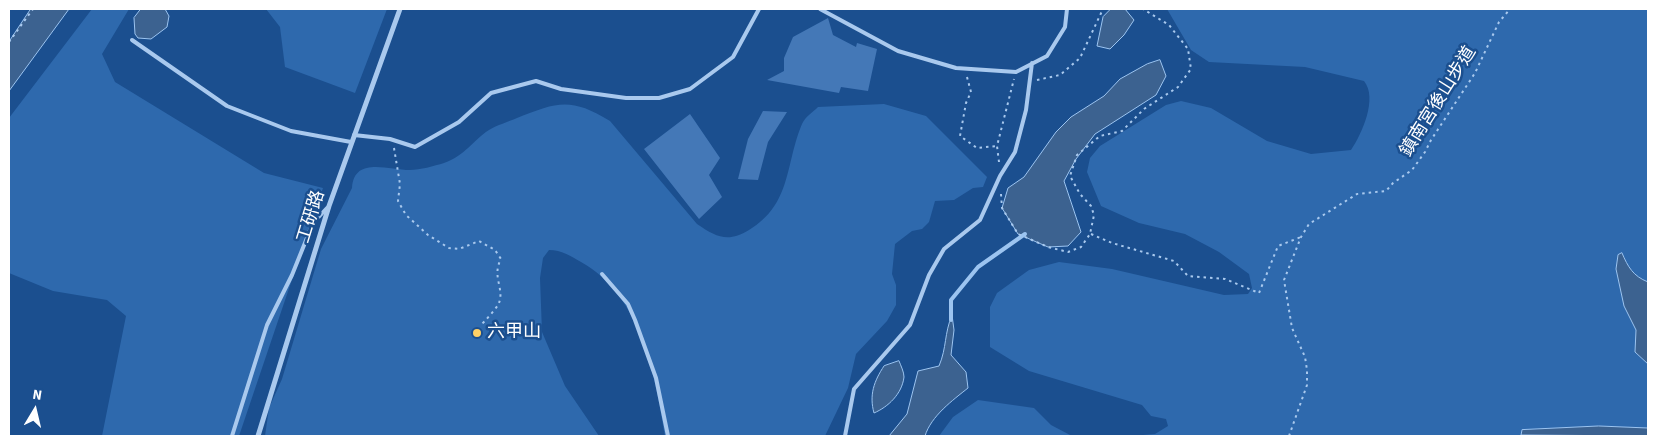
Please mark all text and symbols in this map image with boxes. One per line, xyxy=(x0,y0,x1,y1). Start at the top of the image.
street label: 鎮南宮後山步道 xyxy=(1396,43,1482,161)
street label: 工研路 xyxy=(294,188,330,246)
place label: 六甲山 xyxy=(487,322,541,344)
marker: 六甲山 xyxy=(471,327,483,339)
north arrow xyxy=(10,385,60,435)
text: N xyxy=(31,385,44,406)

